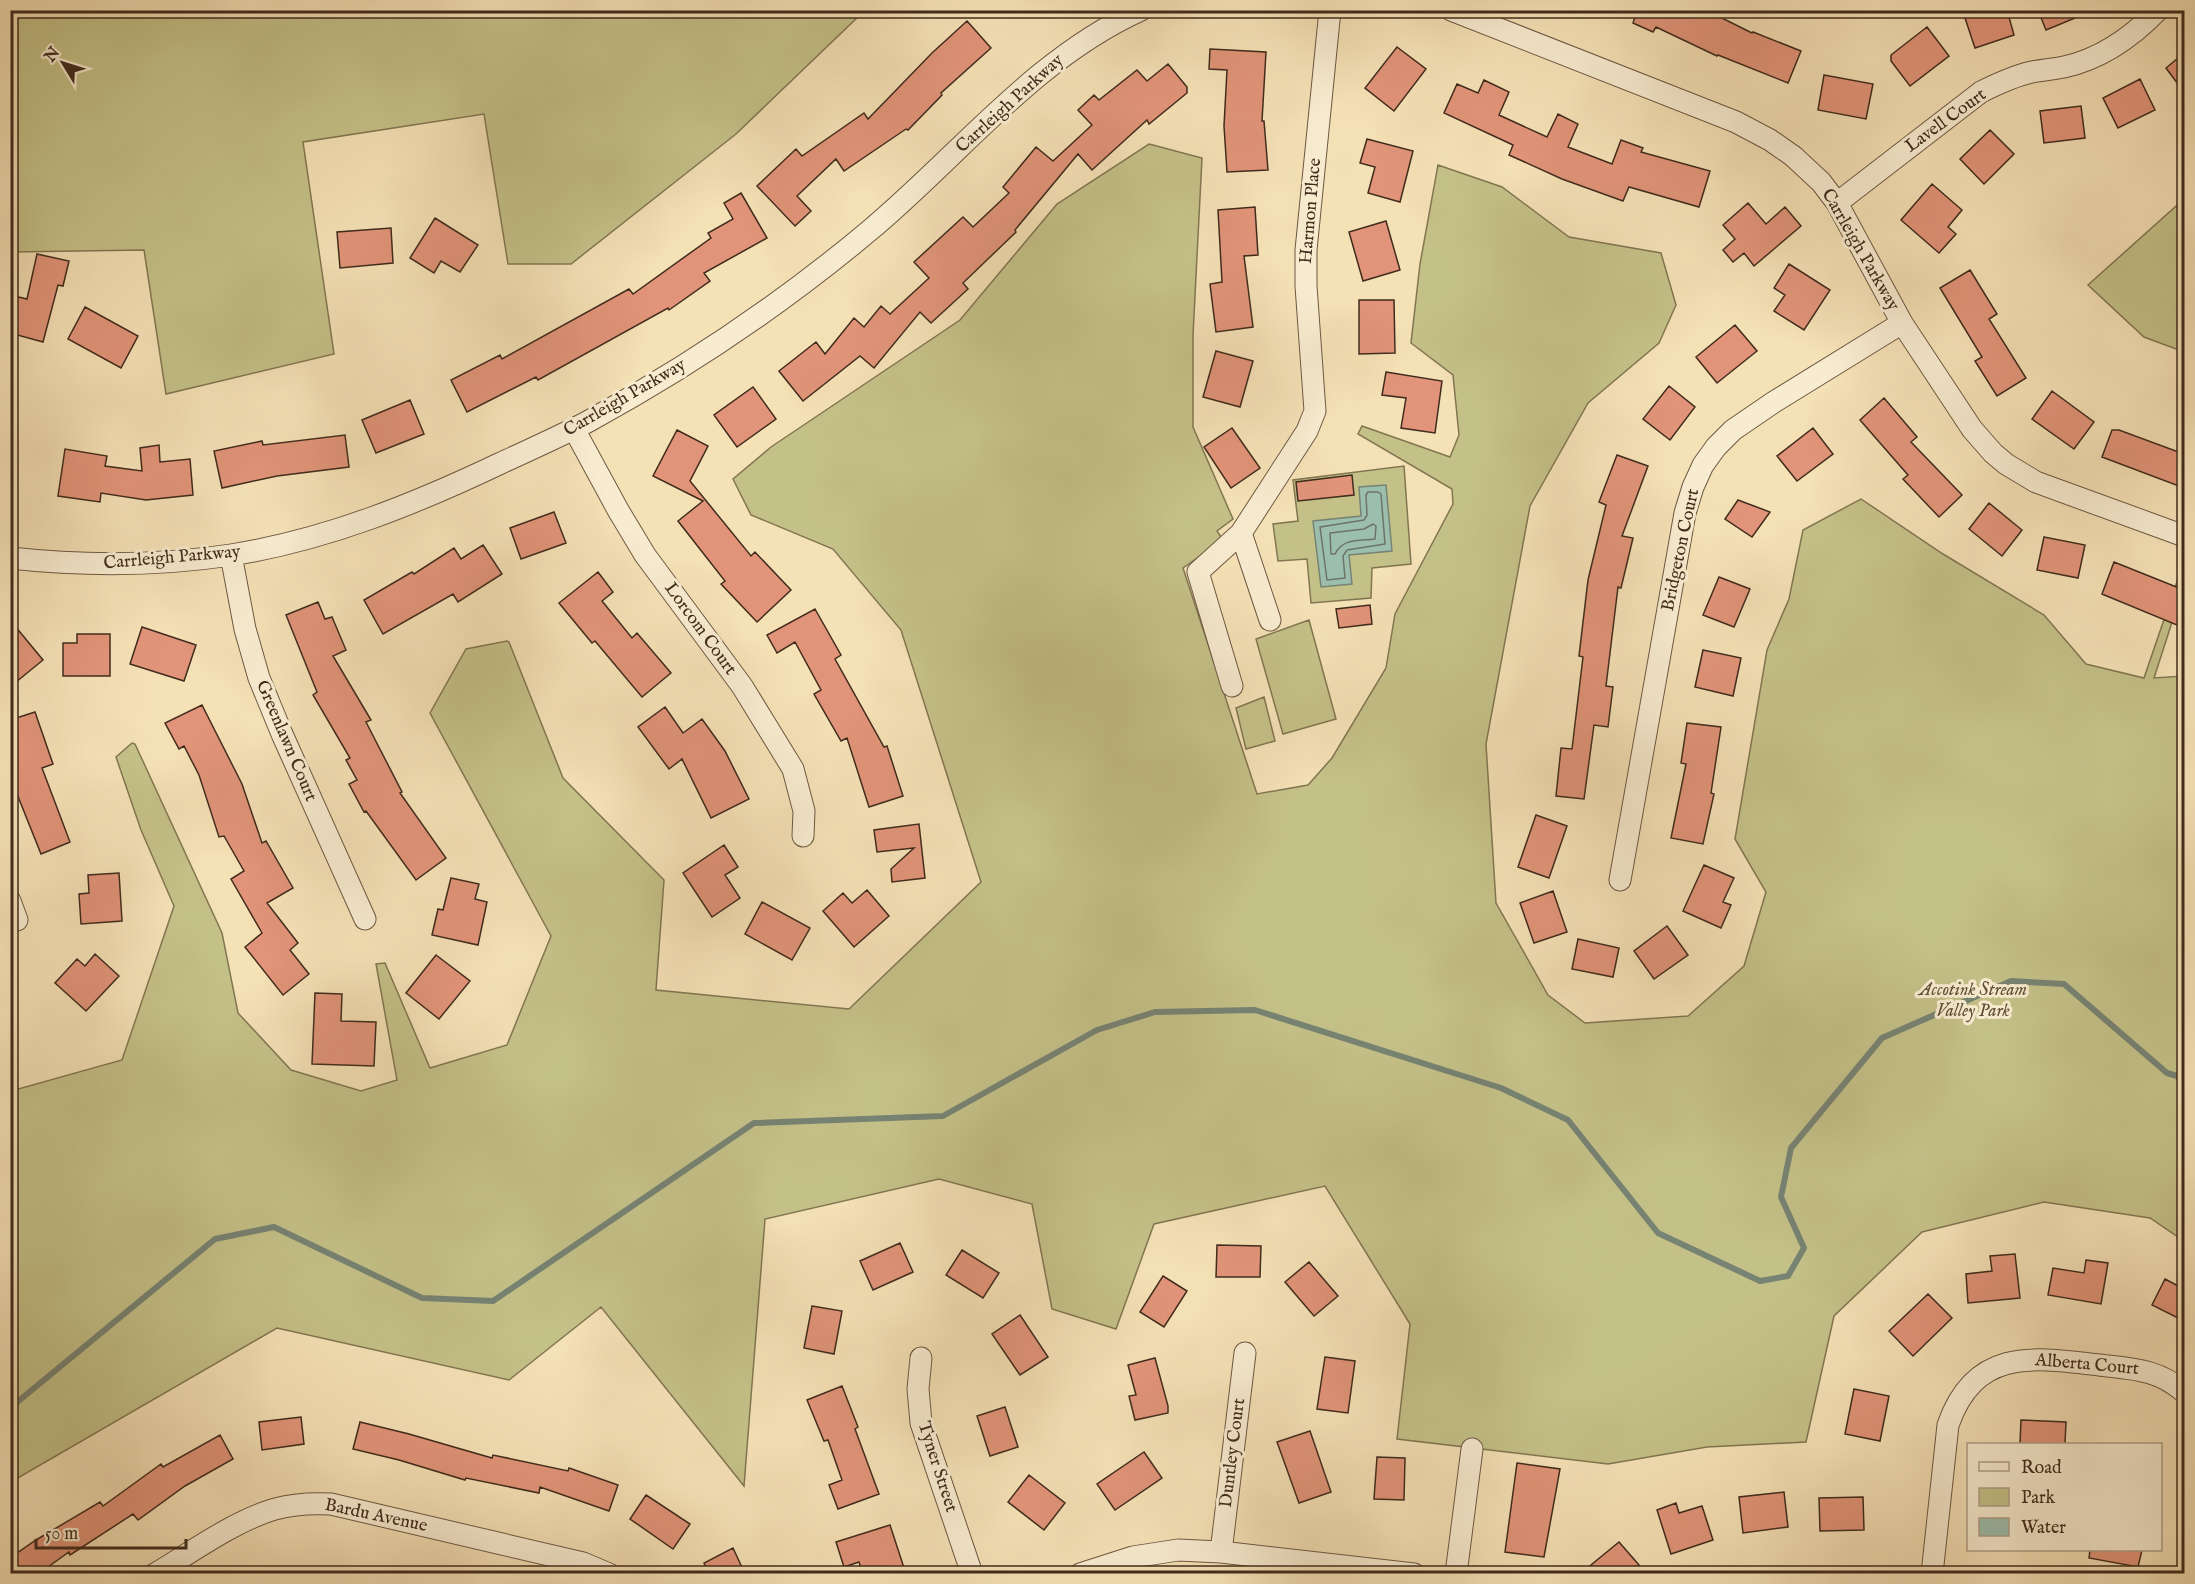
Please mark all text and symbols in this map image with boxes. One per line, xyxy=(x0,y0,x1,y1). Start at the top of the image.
north arrow xyxy=(33,33,93,93)
text: N xyxy=(40,43,65,67)
street label: Carrleigh Parkway xyxy=(951,49,1069,159)
street label: Lavell Court xyxy=(1901,84,1991,158)
street label: Harmon Place xyxy=(1295,157,1327,265)
street label: Carrleigh Parkway xyxy=(1816,185,1904,315)
street label: Carrleigh Parkway xyxy=(560,354,690,442)
street label: Bridgeton Court xyxy=(1657,487,1705,613)
street label: Carrleigh Parkway xyxy=(103,541,242,575)
street label: Lorcom Court xyxy=(659,578,741,680)
street label: Greenlawn Court xyxy=(250,677,322,805)
park label: Accotink Stream Valley Park xyxy=(1917,979,2027,1023)
street label: Alberta Court xyxy=(2033,1349,2140,1381)
street label: Duntley Court xyxy=(1215,1397,1251,1509)
street label: Tyner Street xyxy=(912,1419,962,1515)
legend xyxy=(1967,1443,2162,1551)
text: Road xyxy=(2021,1457,2062,1480)
text: Park xyxy=(2021,1487,2056,1510)
street label: Bardu Avenue xyxy=(323,1494,429,1538)
scale bar xyxy=(36,1512,186,1550)
text: Water xyxy=(2021,1517,2066,1540)
text: 50 m xyxy=(45,1523,78,1546)

